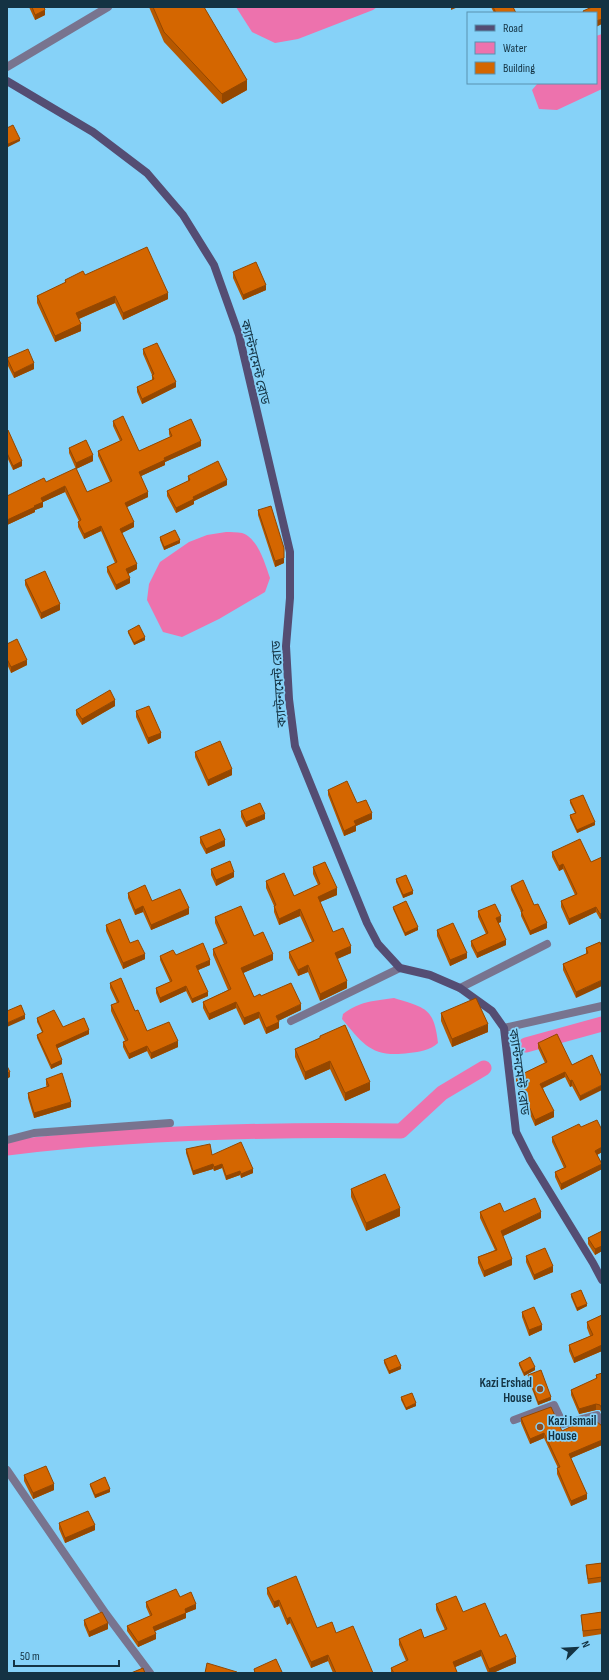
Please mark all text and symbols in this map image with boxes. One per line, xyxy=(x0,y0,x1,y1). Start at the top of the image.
legend xyxy=(467,12,597,84)
text: Road xyxy=(503,21,523,36)
text: Water xyxy=(503,41,527,56)
text: Building xyxy=(503,61,535,76)
street label: ক্যান্টনমেন্ট রোড xyxy=(237,317,273,407)
street label: ক্যান্টনমেন্ট রোড xyxy=(268,639,290,729)
street label: ক্যান্টনমেন্ট রোড xyxy=(505,1027,533,1117)
place label: Kazi Ershad House xyxy=(479,1375,532,1406)
marker: Kazi Ershad House xyxy=(535,1384,545,1394)
place label: Kazi Ismail House xyxy=(548,1413,597,1444)
marker: Kazi Ismail House xyxy=(535,1422,545,1432)
north arrow xyxy=(557,1628,597,1668)
text: N xyxy=(579,1639,593,1650)
scale bar xyxy=(14,1642,119,1668)
text: 50 m xyxy=(20,1649,40,1664)

